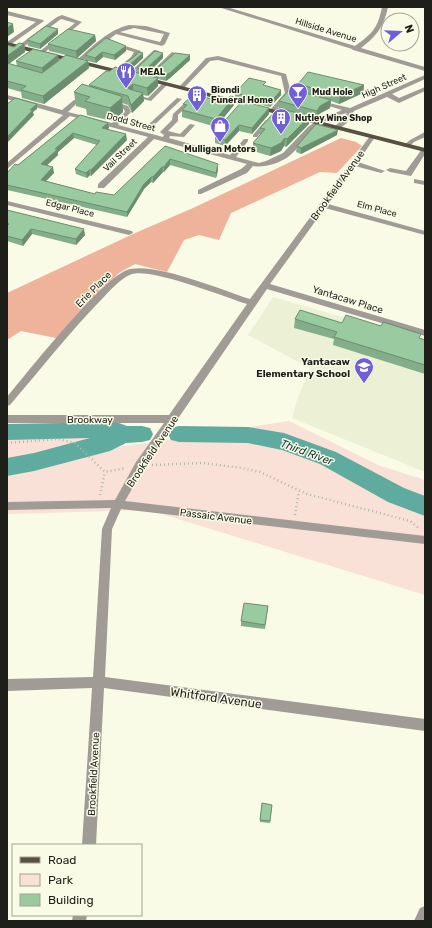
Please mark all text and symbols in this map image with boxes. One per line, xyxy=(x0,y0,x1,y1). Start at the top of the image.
north arrow xyxy=(380,12,420,52)
street label: Hillside Avenue xyxy=(294,16,358,44)
text: N xyxy=(402,23,416,35)
restaurant icon: MEAL xyxy=(115,61,137,89)
place label: MEAL xyxy=(140,67,166,77)
street label: High Street xyxy=(360,72,408,100)
bar icon: Mud Hole xyxy=(287,81,309,109)
building icon: Biondi Funeral Home xyxy=(186,84,208,112)
place label: Biondi Funeral Home xyxy=(211,85,274,105)
place label: Mud Hole xyxy=(312,87,354,97)
building icon: Nutley Wine Shop xyxy=(270,107,292,135)
street label: Dodd Street xyxy=(105,111,157,133)
place label: Nutley Wine Shop xyxy=(295,113,373,123)
shop icon: Mulligan Motors xyxy=(209,115,231,143)
street label: Vail Street xyxy=(101,136,139,174)
place label: Mulligan Motors xyxy=(184,144,256,155)
street label: Brookfield Avenue xyxy=(308,148,367,223)
street label: Edgar Place xyxy=(45,197,95,219)
street label: Elm Place xyxy=(356,199,398,219)
street label: Erie Place xyxy=(73,269,114,310)
street label: Yantacaw Place xyxy=(311,284,385,317)
place label: Yantacaw Elementary School xyxy=(256,356,351,380)
school or university icon: Yantacaw Elementary School xyxy=(353,356,375,384)
street label: Brookfield Avenue xyxy=(124,413,181,490)
street label: Brookway xyxy=(67,414,113,426)
water label: Third River xyxy=(279,437,336,468)
street label: Passaic Avenue xyxy=(179,507,253,527)
street label: Whitford Avenue xyxy=(169,685,263,711)
street label: Brookfield Avenue xyxy=(86,732,102,816)
legend xyxy=(12,844,142,916)
text: Road xyxy=(48,853,76,867)
text: Park xyxy=(48,873,74,887)
text: Building xyxy=(48,893,94,907)

